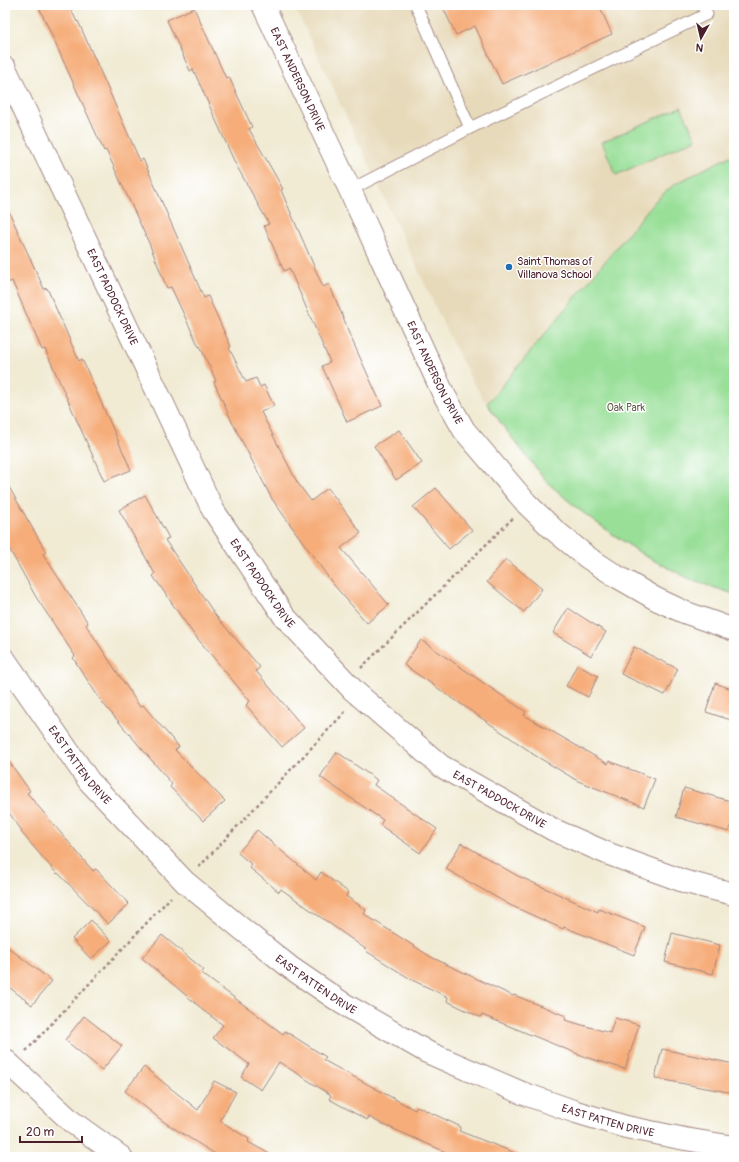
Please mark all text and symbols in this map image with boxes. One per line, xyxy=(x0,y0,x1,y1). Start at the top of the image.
north arrow xyxy=(681,18,721,58)
street label: EAST ANDERSON DRIVE xyxy=(268,25,328,134)
text: N xyxy=(695,40,704,54)
street label: EAST PADDOCK DRIVE xyxy=(84,247,141,348)
place label: Saint Thomas of Villanova School xyxy=(517,255,593,281)
marker: Saint Thomas of Villanova School xyxy=(504,262,514,272)
street label: EAST ANDERSON DRIVE xyxy=(404,319,466,427)
park label: Oak Park xyxy=(607,401,646,414)
street label: EAST PADDOCK DRIVE xyxy=(228,536,298,631)
street label: EAST PATTEN DRIVE xyxy=(46,723,114,807)
street label: EAST PADDOCK DRIVE xyxy=(451,768,549,831)
street label: EAST PATTEN DRIVE xyxy=(273,952,359,1017)
street label: EAST PATTEN DRIVE xyxy=(560,1101,656,1139)
scale bar xyxy=(20,1118,82,1144)
text: 20 m xyxy=(26,1125,55,1140)

